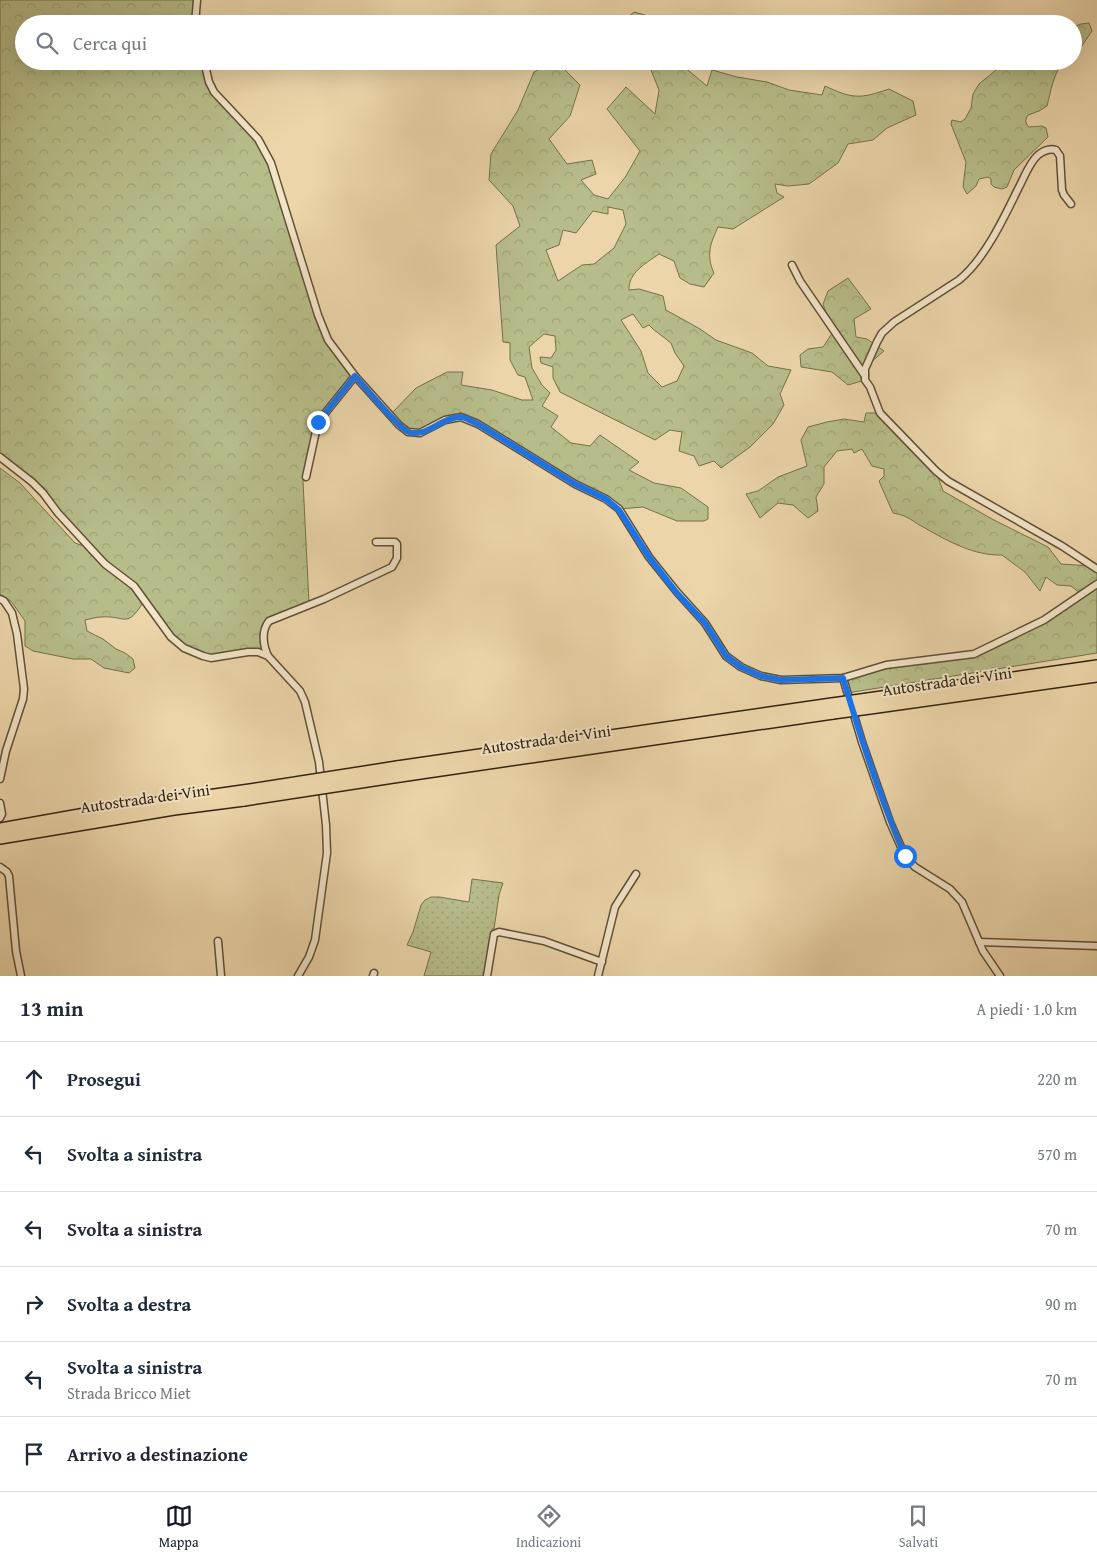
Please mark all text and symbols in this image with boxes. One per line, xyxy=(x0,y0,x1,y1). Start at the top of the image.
search box xyxy=(15,15,1082,70)
icon: search xyxy=(33,29,61,57)
text: Cerca qui xyxy=(73,29,147,57)
route end xyxy=(307,411,330,434)
street label: Autostrada dei Vini xyxy=(881,660,1014,702)
street label: Autostrada dei Vini xyxy=(480,718,613,760)
street label: Autostrada dei Vini xyxy=(79,777,212,819)
route start xyxy=(894,845,917,868)
text: 13 min xyxy=(20,993,83,1024)
text: A piedi · 1.0 km xyxy=(976,997,1077,1021)
icon: ahead xyxy=(20,1065,48,1093)
text: Prosegui xyxy=(67,1065,141,1093)
text: 220 m xyxy=(1037,1067,1077,1091)
icon: left xyxy=(20,1140,48,1168)
text: Svolta a sinistra xyxy=(67,1140,202,1168)
text: 570 m xyxy=(1037,1142,1077,1166)
icon: left xyxy=(20,1215,48,1243)
text: Svolta a sinistra xyxy=(67,1215,202,1243)
text: 70 m xyxy=(1045,1217,1077,1241)
icon: right xyxy=(20,1290,48,1318)
text: Svolta a destra xyxy=(67,1290,191,1318)
text: 90 m xyxy=(1045,1292,1077,1316)
text: Svolta a sinistra xyxy=(67,1353,202,1381)
icon: left xyxy=(20,1365,48,1393)
text: 70 m xyxy=(1045,1367,1077,1391)
text: Strada Bricco Miet xyxy=(67,1381,191,1405)
icon: arrive xyxy=(20,1440,48,1468)
text: Arrivo a destinazione xyxy=(67,1440,248,1468)
tab: Mappa xyxy=(159,1502,199,1552)
tab: Indicazioni xyxy=(516,1502,581,1552)
tab: Salvati xyxy=(899,1502,938,1552)

